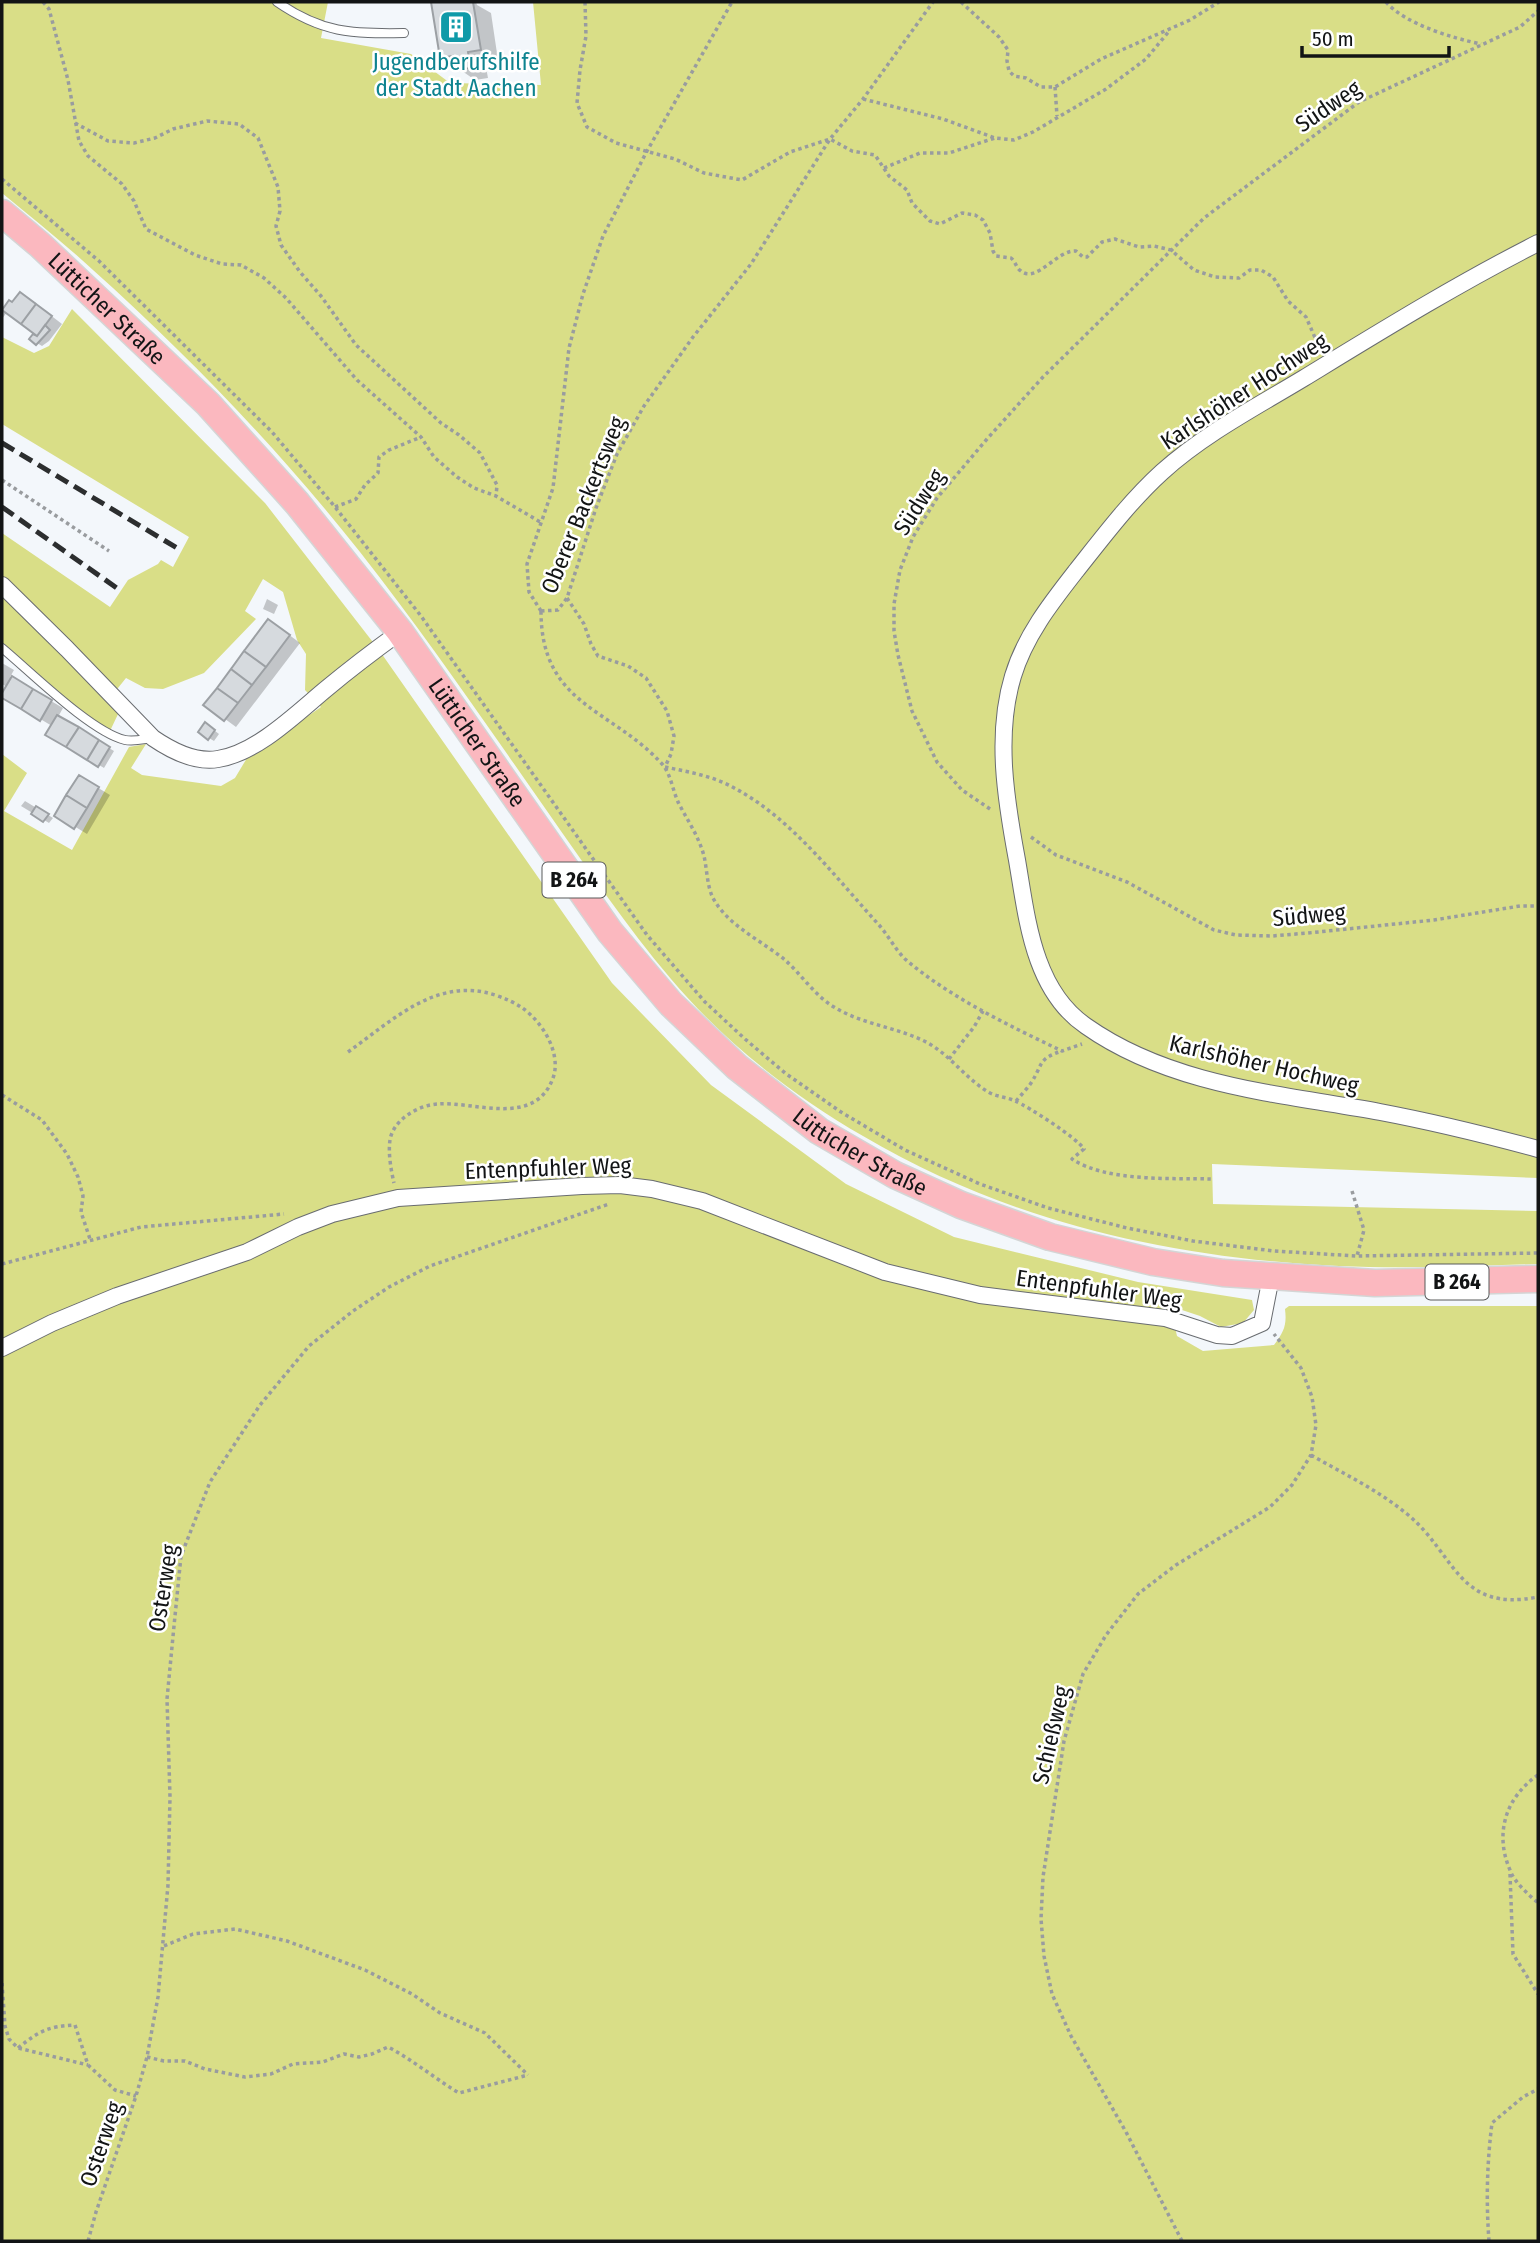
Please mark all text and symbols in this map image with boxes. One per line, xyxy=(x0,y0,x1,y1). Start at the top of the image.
building icon: Jugendberufshilfe der Stadt Aachen xyxy=(437,8,475,46)
scale bar xyxy=(1302,14,1449,58)
text: 50 m xyxy=(1312,26,1354,52)
place label: Jugendberufshilfe der Stadt Aachen xyxy=(372,48,540,102)
street label: Südweg xyxy=(1290,74,1366,138)
street label: Lütticher Straße xyxy=(43,246,171,370)
street label: Karlshöher Hochweg xyxy=(1155,326,1333,455)
street label: Oberer Backertsweg xyxy=(535,412,631,598)
street label: Südweg xyxy=(887,464,951,540)
street label: Lütticher Straße xyxy=(423,673,532,812)
road number: B 264 xyxy=(542,862,606,898)
street label: Südweg xyxy=(1271,898,1347,932)
street label: Karlshöher Hochweg xyxy=(1167,1029,1362,1099)
street label: Lütticher Straße xyxy=(787,1102,931,1202)
street label: Entenpfuhler Weg xyxy=(464,1151,632,1185)
street label: Entenpfuhler Weg xyxy=(1015,1264,1184,1314)
road number: B 264 xyxy=(1426,1264,1488,1300)
street label: Osterweg xyxy=(142,1542,184,1634)
street label: Schießweg xyxy=(1026,1683,1076,1787)
street label: Osterweg xyxy=(73,2098,129,2190)

